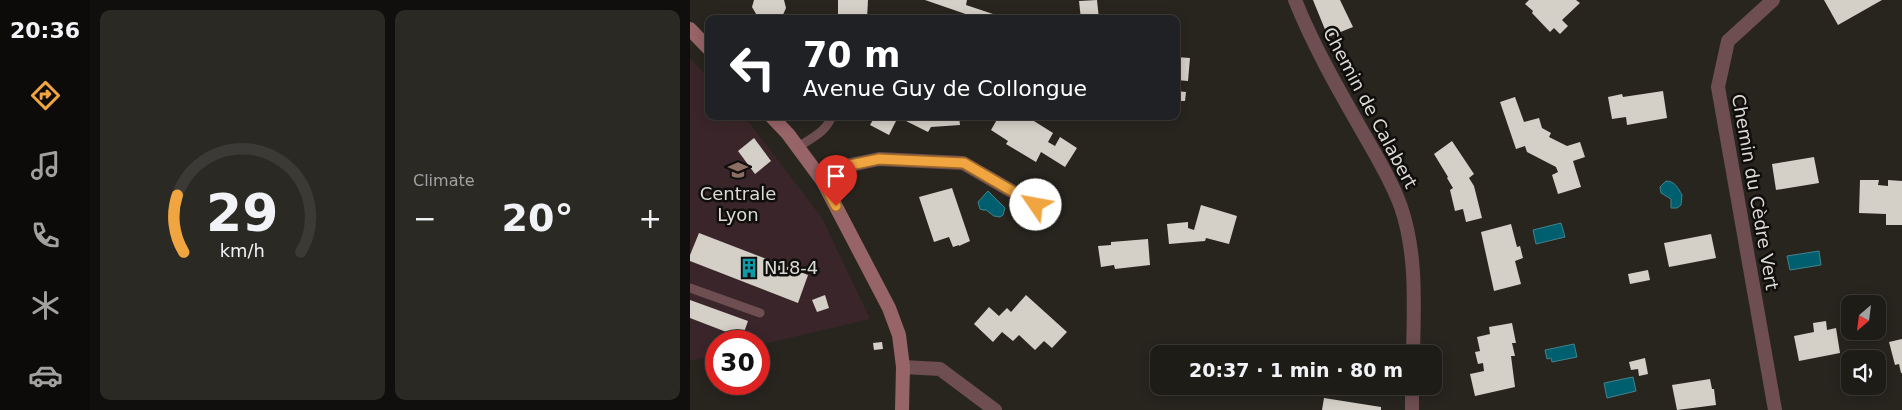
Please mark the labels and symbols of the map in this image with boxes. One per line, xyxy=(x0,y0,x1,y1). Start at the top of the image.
street label: Chemin de Calabert xyxy=(1319,24,1422,192)
street label: Chemin du Cèdre Vert xyxy=(1728,92,1783,292)
pin xyxy=(815,155,857,206)
school or university icon: Centrale Lyon xyxy=(727,159,749,181)
position arrow xyxy=(1009,178,1061,230)
place label: Centrale Lyon xyxy=(700,183,776,225)
building icon: N18-4 xyxy=(738,257,760,279)
place label: N18-4 xyxy=(764,257,818,278)
north arrow xyxy=(1841,295,1886,340)
speed limit sign: 30 xyxy=(705,330,770,395)

